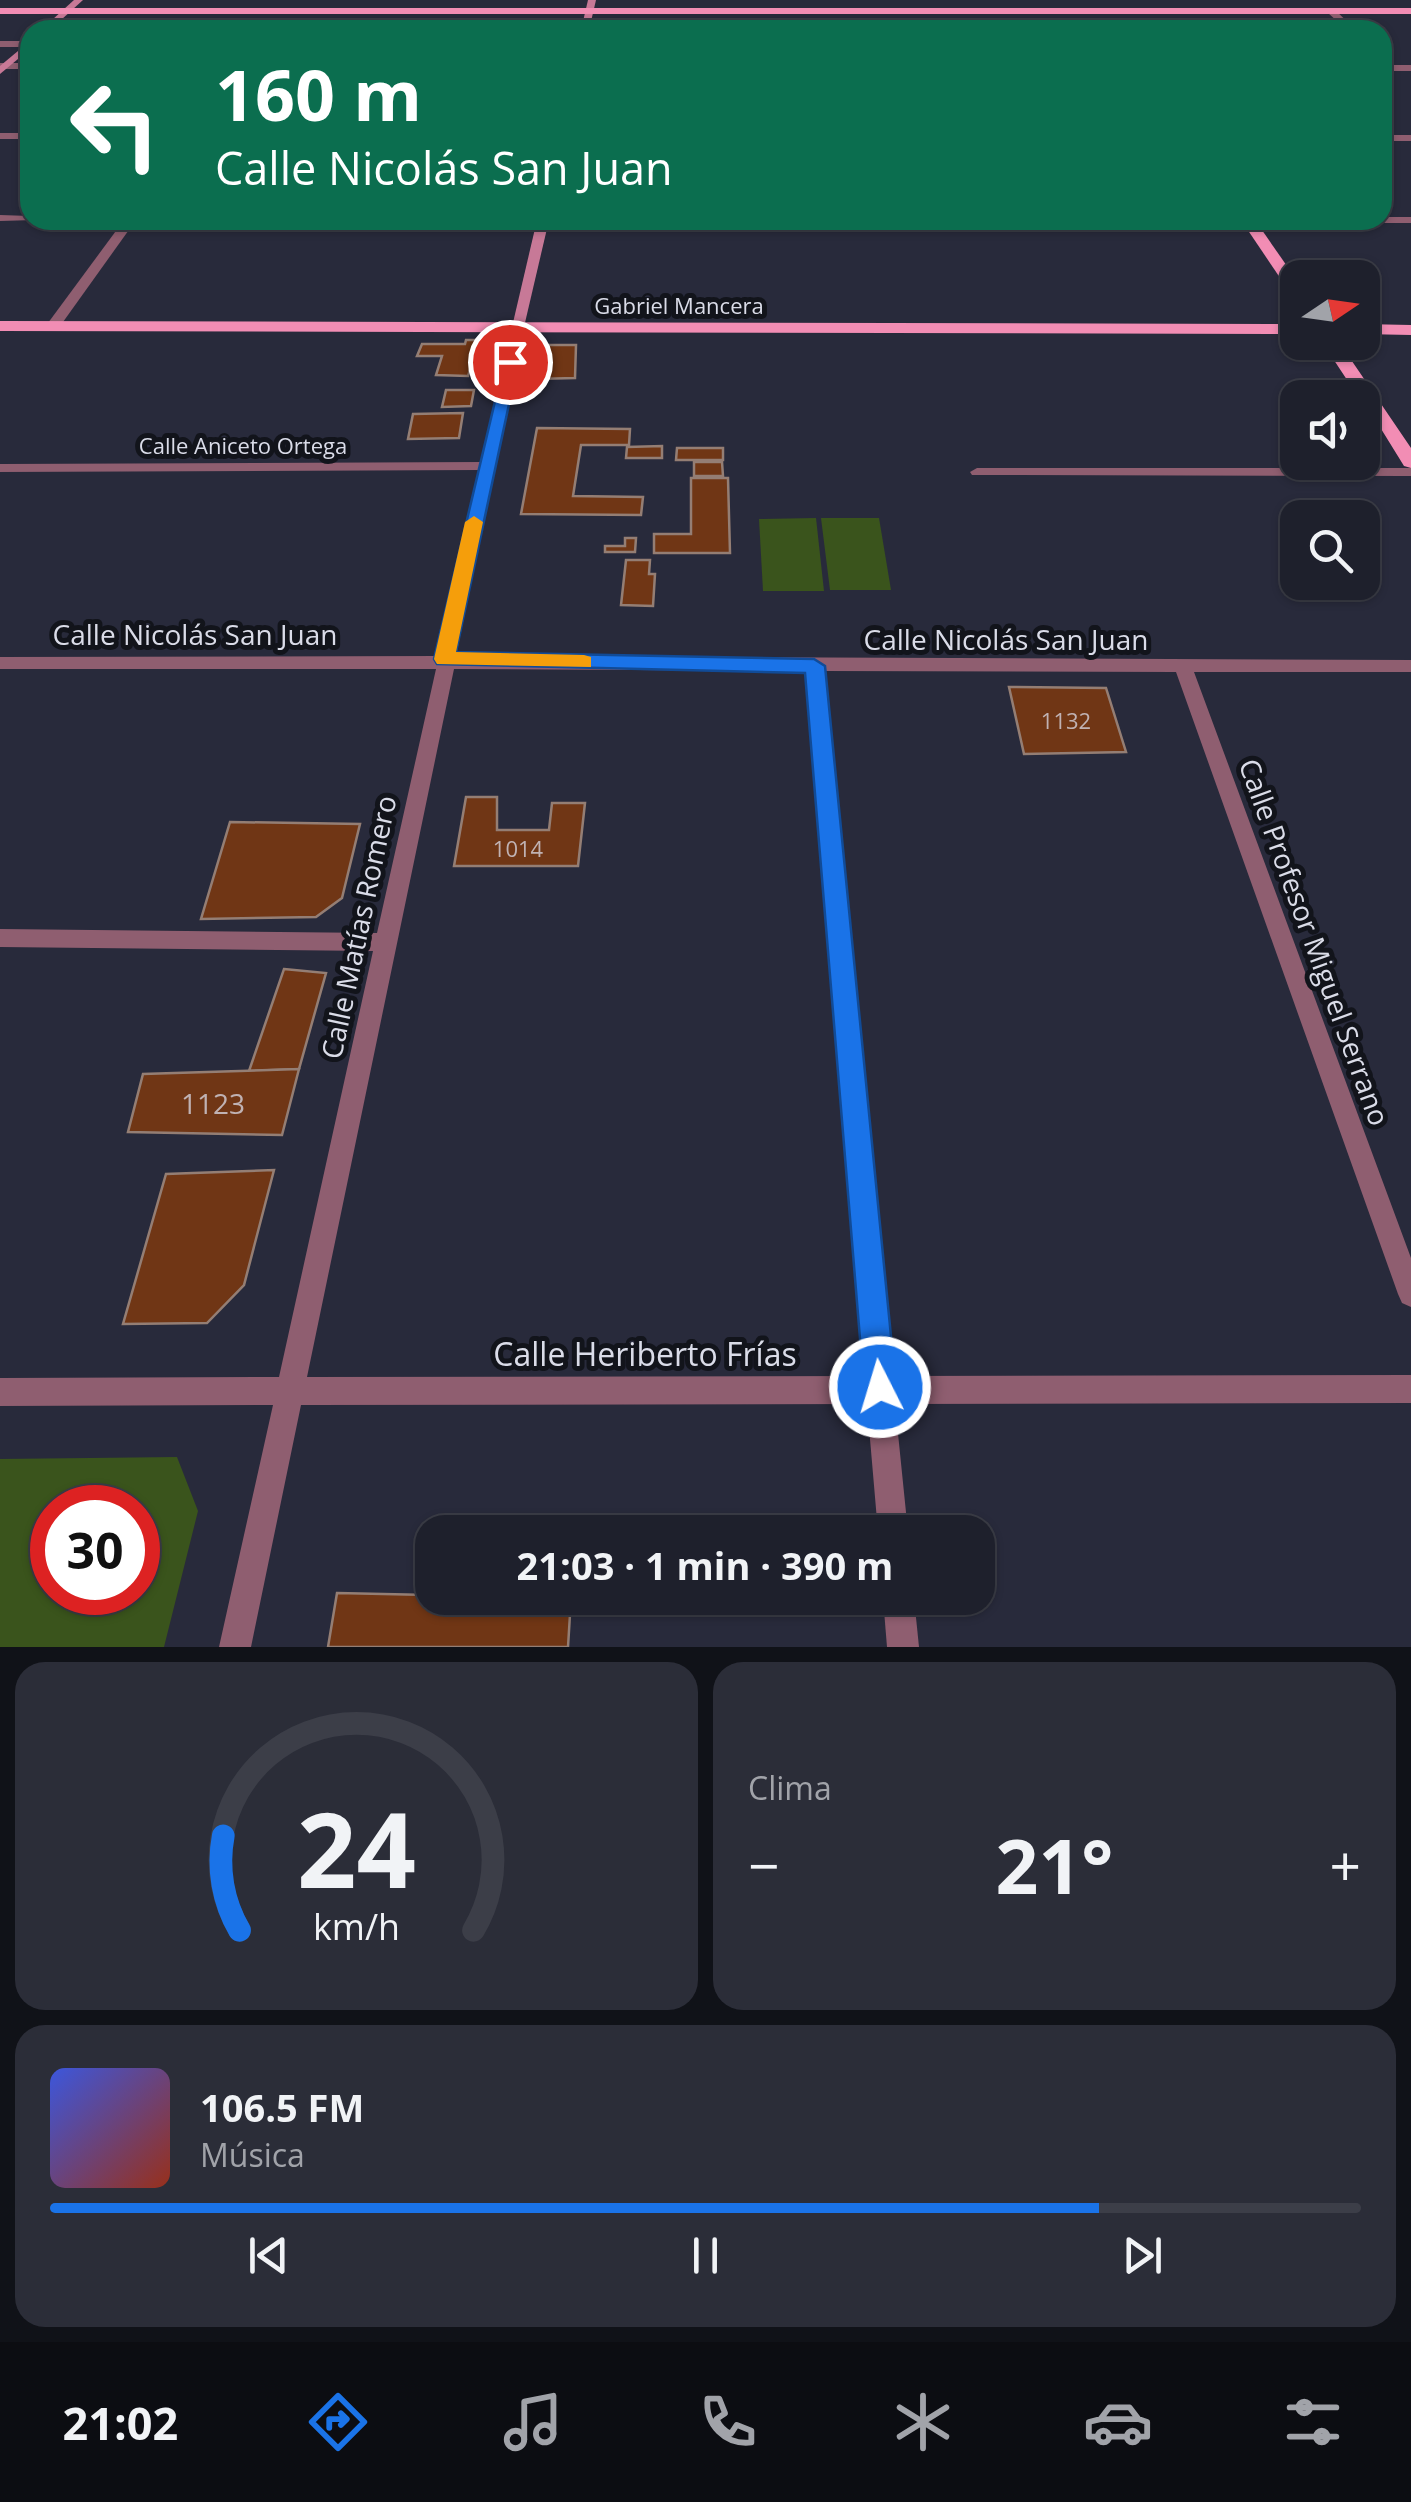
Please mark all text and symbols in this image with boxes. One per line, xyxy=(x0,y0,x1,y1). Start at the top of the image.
text: 160 m xyxy=(215,46,422,142)
icon: left xyxy=(50,60,180,190)
text: Calle Nicolás San Juan xyxy=(215,137,673,198)
north arrow xyxy=(1280,260,1380,360)
map controls xyxy=(1280,260,1380,600)
street label: Gabriel Mancera xyxy=(594,290,764,320)
pin xyxy=(468,320,553,405)
icon: arrive xyxy=(483,335,538,390)
button: sound xyxy=(1280,380,1380,480)
street label: Calle Aniceto Ortega xyxy=(139,430,347,460)
button: search xyxy=(1280,500,1380,600)
street label: Calle Nicolás San Juan xyxy=(53,615,337,653)
street label: Calle Nicolás San Juan xyxy=(864,620,1148,658)
house number: 1132 xyxy=(1041,705,1091,735)
street label: Calle Profesor Miguel Serrano xyxy=(1231,753,1399,1131)
street label: Calle Matías Romero xyxy=(312,792,404,1062)
house number: 1014 xyxy=(493,833,544,863)
house number: 1123 xyxy=(181,1084,245,1122)
street label: Calle Heriberto Frías xyxy=(493,1332,797,1375)
position arrow xyxy=(828,1335,932,1439)
speed limit sign: 30 xyxy=(30,1485,160,1615)
text: 21:03 · 1 min · 390 m xyxy=(517,1539,893,1591)
text: Clima xyxy=(748,1766,832,1809)
text: 24 xyxy=(297,1777,416,1918)
text: 21° xyxy=(996,1814,1113,1916)
text: − xyxy=(748,1827,779,1902)
text: + xyxy=(1330,1827,1361,1902)
text: km/h xyxy=(313,1902,400,1950)
text: 106.5 FM xyxy=(200,2081,364,2133)
text: Música xyxy=(200,2133,305,2176)
icon: previous xyxy=(241,2228,296,2283)
icon: pause xyxy=(678,2228,733,2283)
icon: next xyxy=(1115,2228,1170,2283)
icon: directions xyxy=(303,2387,373,2457)
icon: music xyxy=(498,2387,568,2457)
icon: phone xyxy=(693,2387,763,2457)
icon: climate xyxy=(888,2387,958,2457)
icon: car xyxy=(1083,2387,1153,2457)
icon: filters xyxy=(1278,2387,1348,2457)
text: 21:02 xyxy=(63,2392,178,2453)

